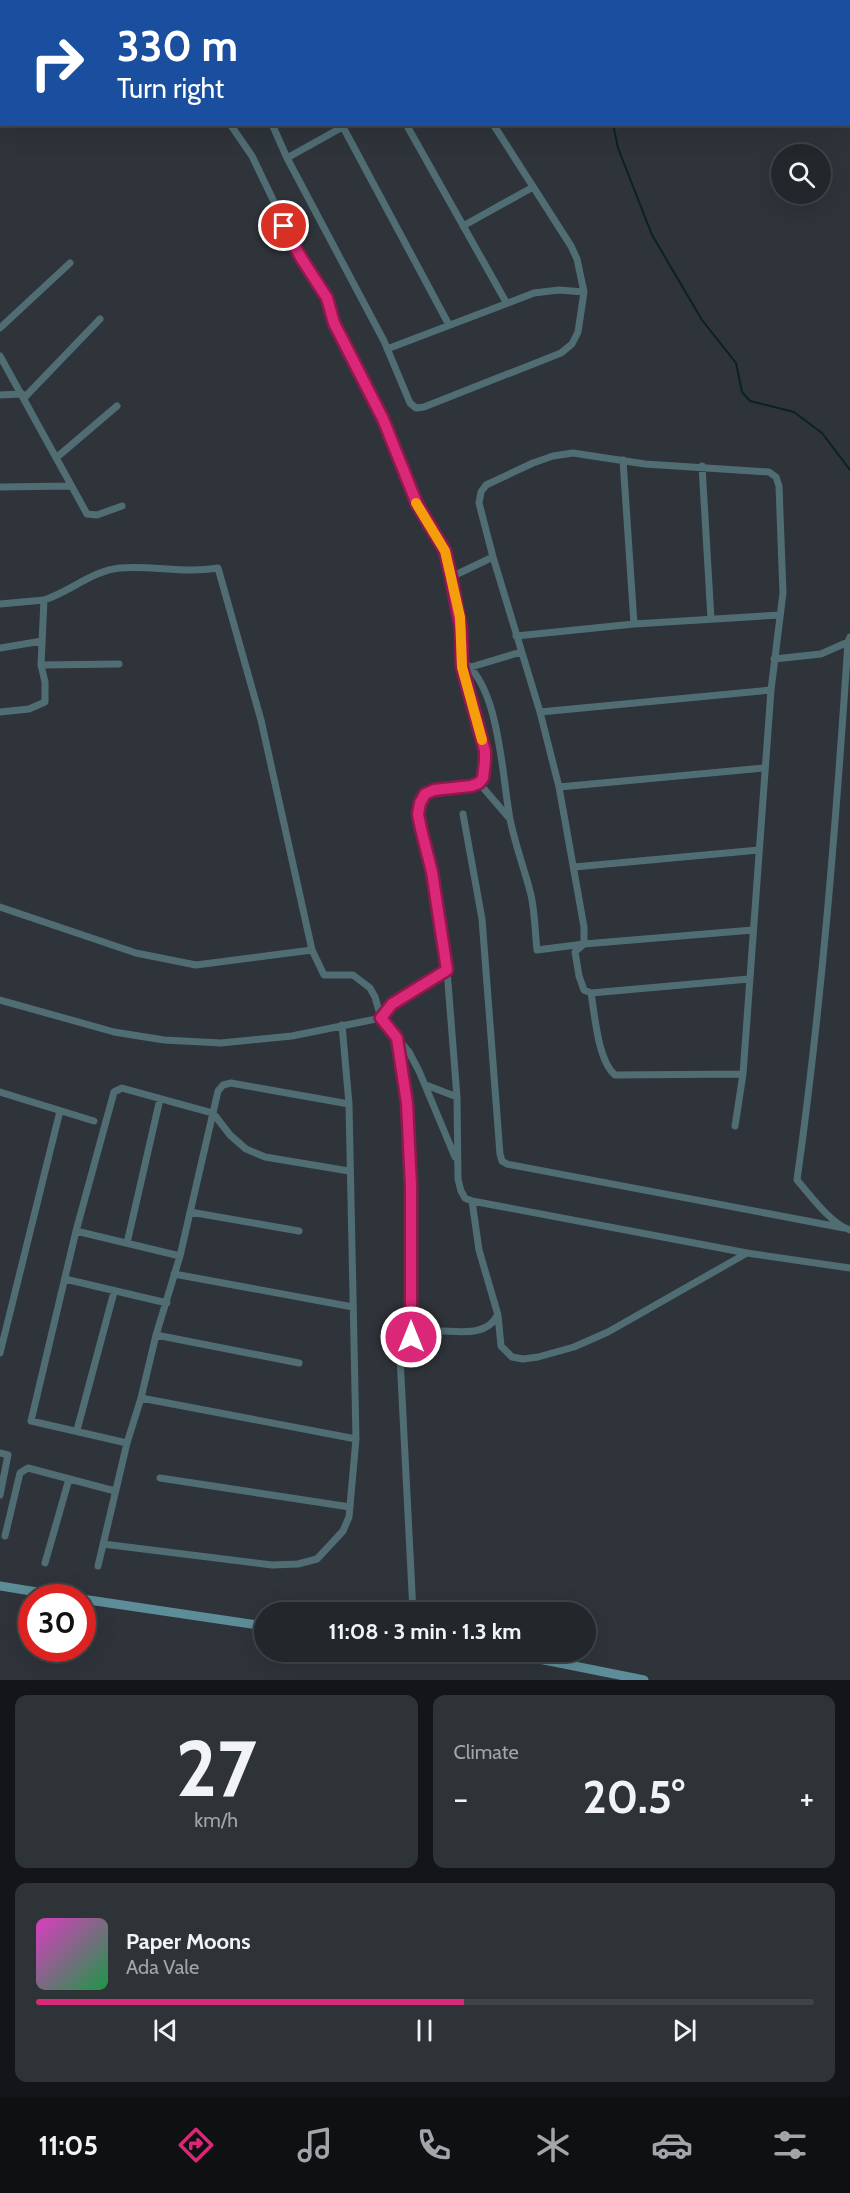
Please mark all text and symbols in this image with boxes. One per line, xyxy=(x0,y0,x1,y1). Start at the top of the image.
text: 330 m xyxy=(117,20,238,72)
icon: right xyxy=(18,24,96,102)
text: Turn right xyxy=(117,72,224,105)
map controls xyxy=(771,144,831,204)
button: search xyxy=(771,144,831,204)
pin xyxy=(258,200,309,251)
icon: arrive xyxy=(267,209,300,242)
position arrow xyxy=(379,1305,443,1369)
speed limit sign: 30 xyxy=(18,1584,96,1662)
text: 11:08 · 3 min · 1.3 km xyxy=(329,1618,521,1645)
text: 27 xyxy=(176,1721,257,1816)
text: Climate xyxy=(454,1740,519,1764)
text: 20.5° xyxy=(583,1770,685,1824)
text: − xyxy=(454,1778,468,1818)
text: + xyxy=(799,1778,814,1818)
text: km/h xyxy=(194,1808,238,1832)
text: Paper Moons xyxy=(126,1928,250,1955)
text: Ada Vale xyxy=(126,1955,199,1979)
icon: previous xyxy=(149,2014,182,2047)
icon: pause xyxy=(408,2014,441,2047)
icon: next xyxy=(668,2014,701,2047)
icon: directions xyxy=(175,2124,217,2166)
icon: music xyxy=(294,2124,336,2166)
icon: phone xyxy=(413,2124,455,2166)
icon: climate xyxy=(532,2124,574,2166)
icon: car xyxy=(651,2124,693,2166)
icon: filters xyxy=(769,2124,811,2166)
text: 11:05 xyxy=(38,2129,98,2162)

